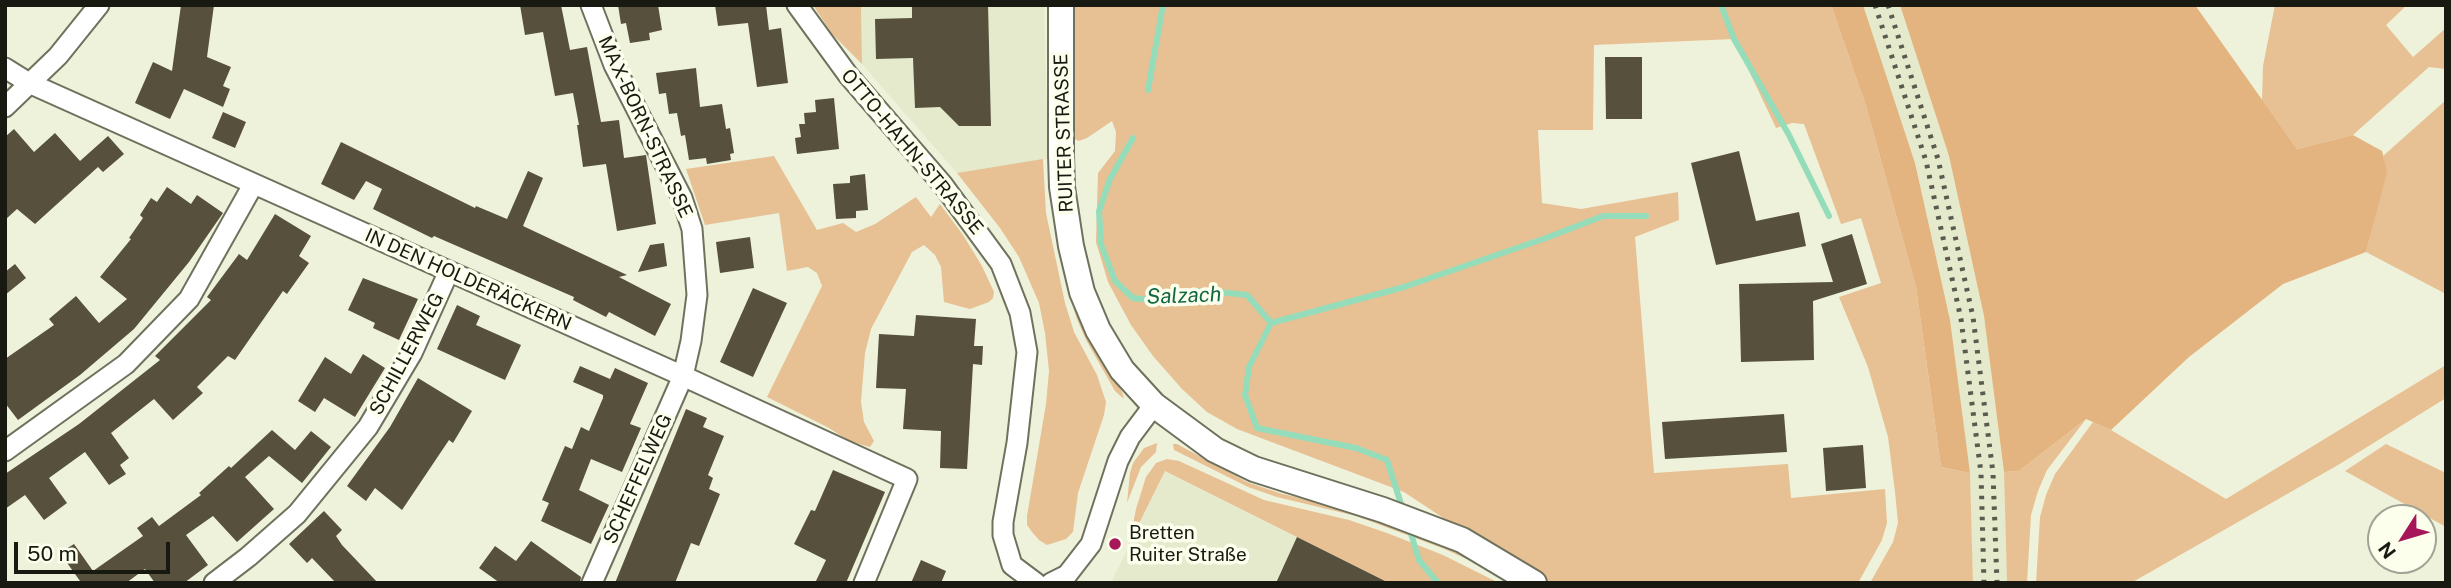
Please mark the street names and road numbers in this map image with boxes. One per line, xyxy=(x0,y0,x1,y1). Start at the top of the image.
street label: MAX-BORN-STRASSE xyxy=(593,33,697,221)
street label: RUITER STRASSE xyxy=(1050,53,1078,213)
street label: OTTO-HAHN-STRASSE xyxy=(836,65,988,239)
street label: IN DEN HOLDERÄCKERN xyxy=(361,224,575,336)
street label: SCHILLERWEG xyxy=(365,289,449,419)
street label: SCHEFFELWEG xyxy=(599,410,677,548)

